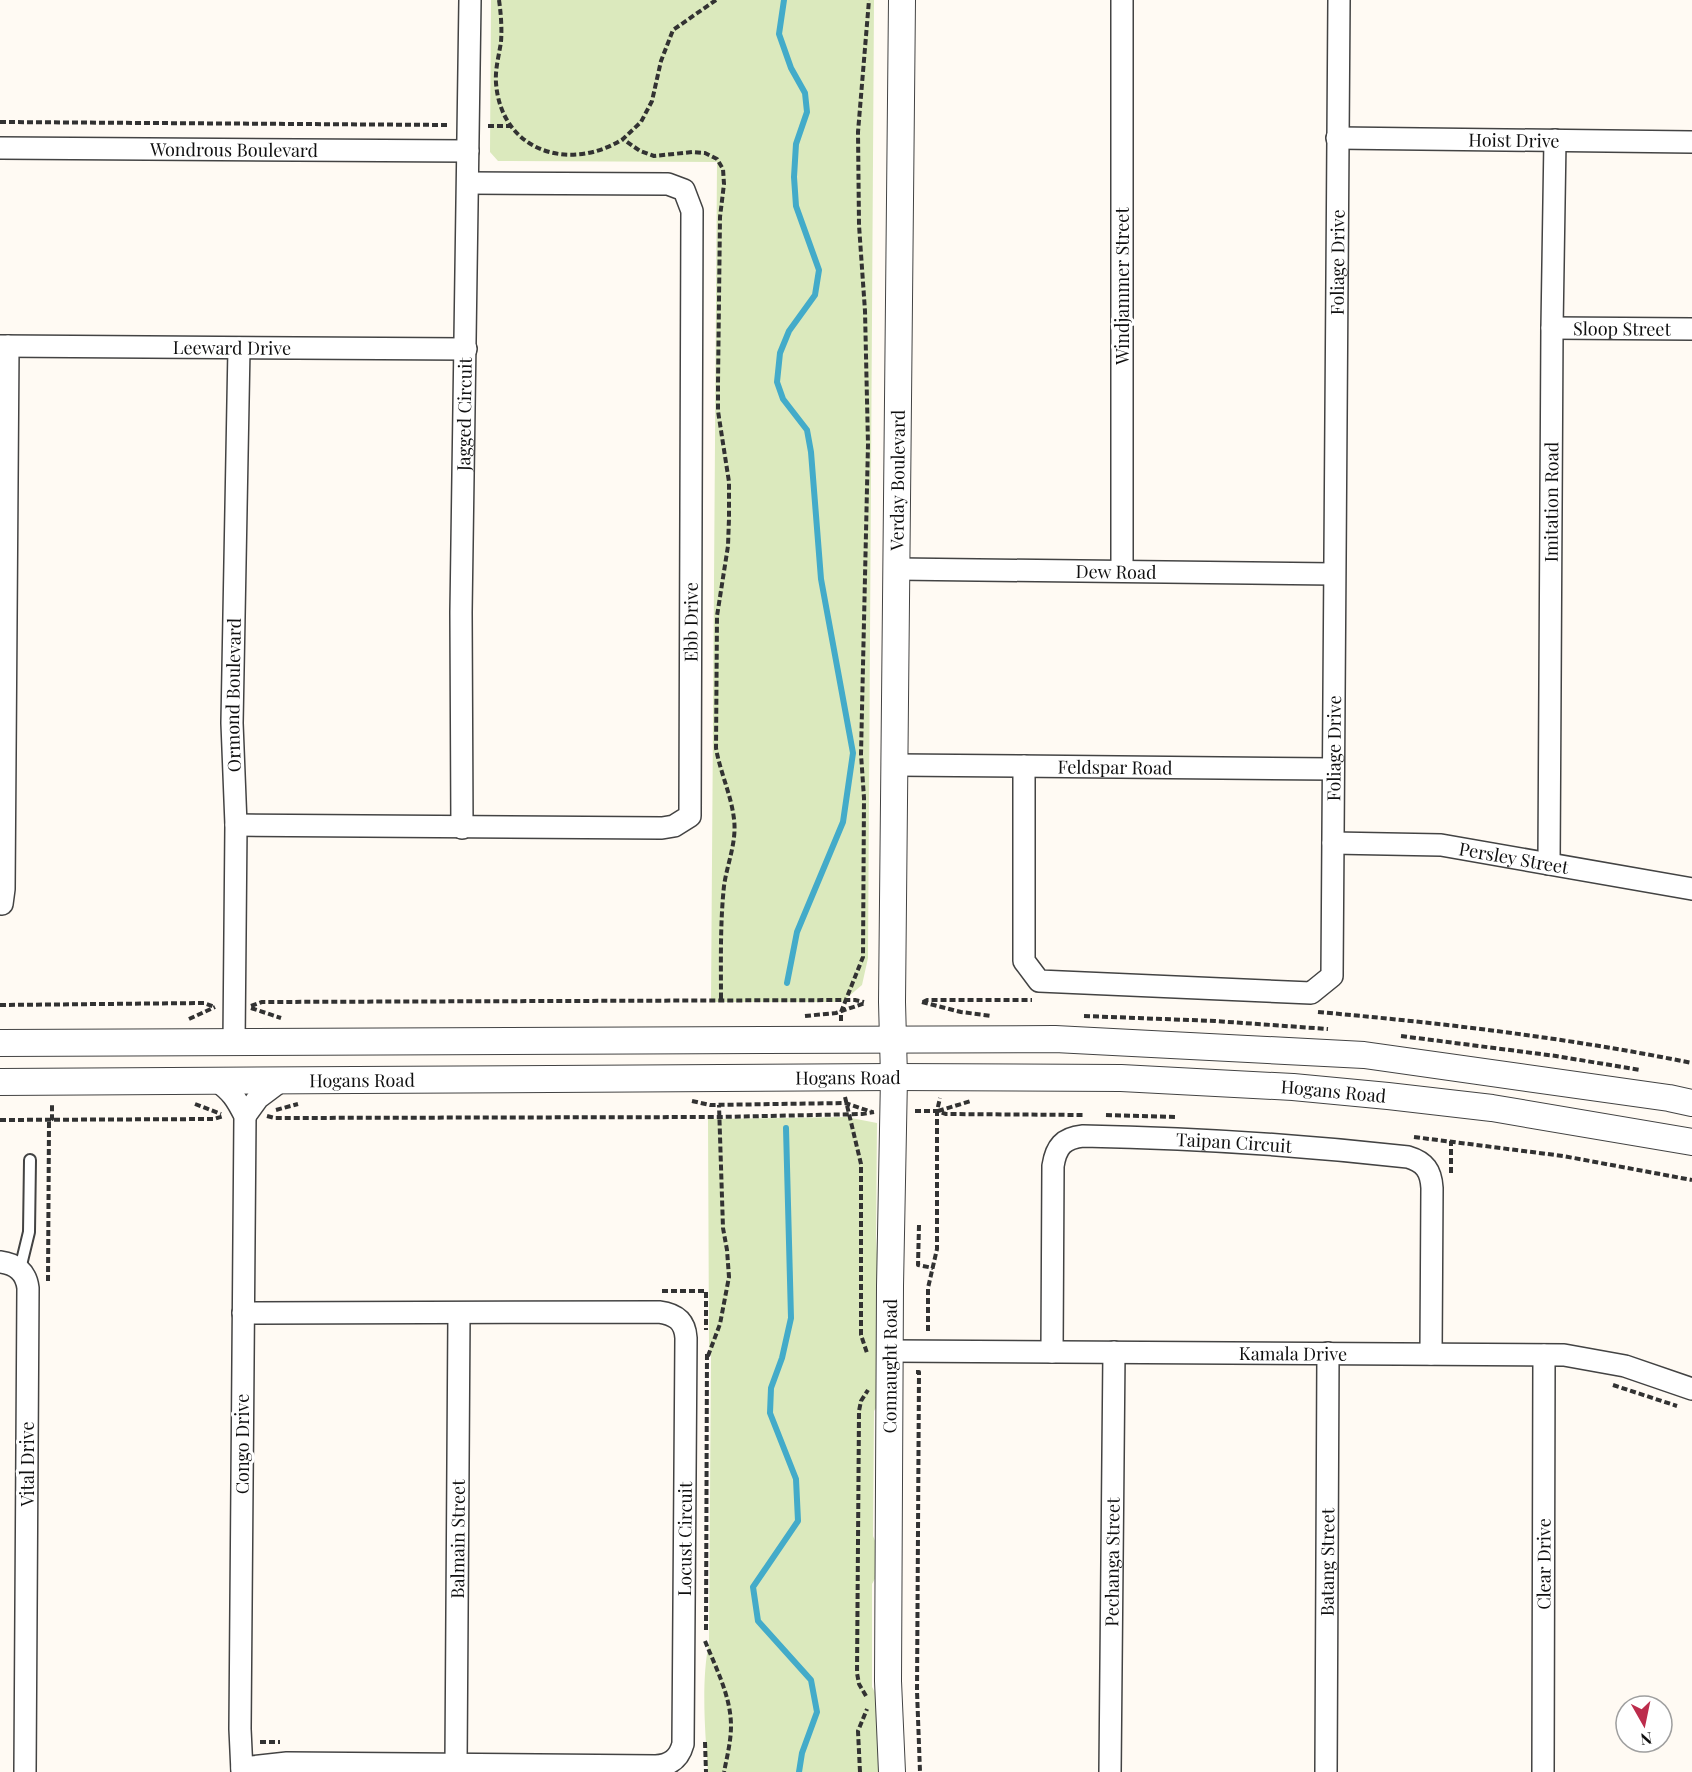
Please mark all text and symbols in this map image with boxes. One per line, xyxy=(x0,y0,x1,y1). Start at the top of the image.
street label: Hoist Drive xyxy=(1468,127,1560,153)
street label: Wondrous Boulevard xyxy=(149,137,319,162)
street label: Windjammer Street xyxy=(1110,207,1134,366)
street label: Foliage Drive xyxy=(1325,209,1349,315)
street label: Sloop Street xyxy=(1573,316,1672,341)
street label: Leeward Drive xyxy=(173,335,291,360)
street label: Jagged Circuit xyxy=(451,356,477,472)
street label: Verday Boulevard xyxy=(884,409,910,552)
street label: Imitation Road xyxy=(1539,441,1563,562)
street label: Dew Road xyxy=(1075,559,1157,584)
street label: Ebb Drive xyxy=(679,582,703,662)
street label: Ormond Boulevard xyxy=(220,617,246,773)
street label: Foliage Drive xyxy=(1321,695,1346,801)
street label: Feldspar Road xyxy=(1057,754,1173,780)
street label: Persley Street xyxy=(1457,836,1571,879)
street label: Hogans Road xyxy=(795,1065,901,1090)
street label: Hogans Road xyxy=(309,1068,415,1092)
street label: Hogans Road xyxy=(1280,1074,1388,1108)
street label: Taipan Circuit xyxy=(1175,1127,1293,1158)
street label: Connaught Road xyxy=(877,1298,902,1434)
street label: Kamala Drive xyxy=(1239,1341,1347,1366)
street label: Congo Drive xyxy=(230,1394,254,1494)
street label: Vital Drive xyxy=(15,1421,39,1508)
street label: Balmain Street xyxy=(445,1479,470,1599)
street label: Locust Circuit xyxy=(672,1481,697,1596)
street label: Pechanga Street xyxy=(1099,1497,1125,1627)
street label: Batang Street xyxy=(1315,1507,1339,1616)
street label: Clear Drive xyxy=(1531,1518,1556,1610)
north arrow xyxy=(1614,1694,1674,1754)
text: N xyxy=(1639,1728,1654,1751)

